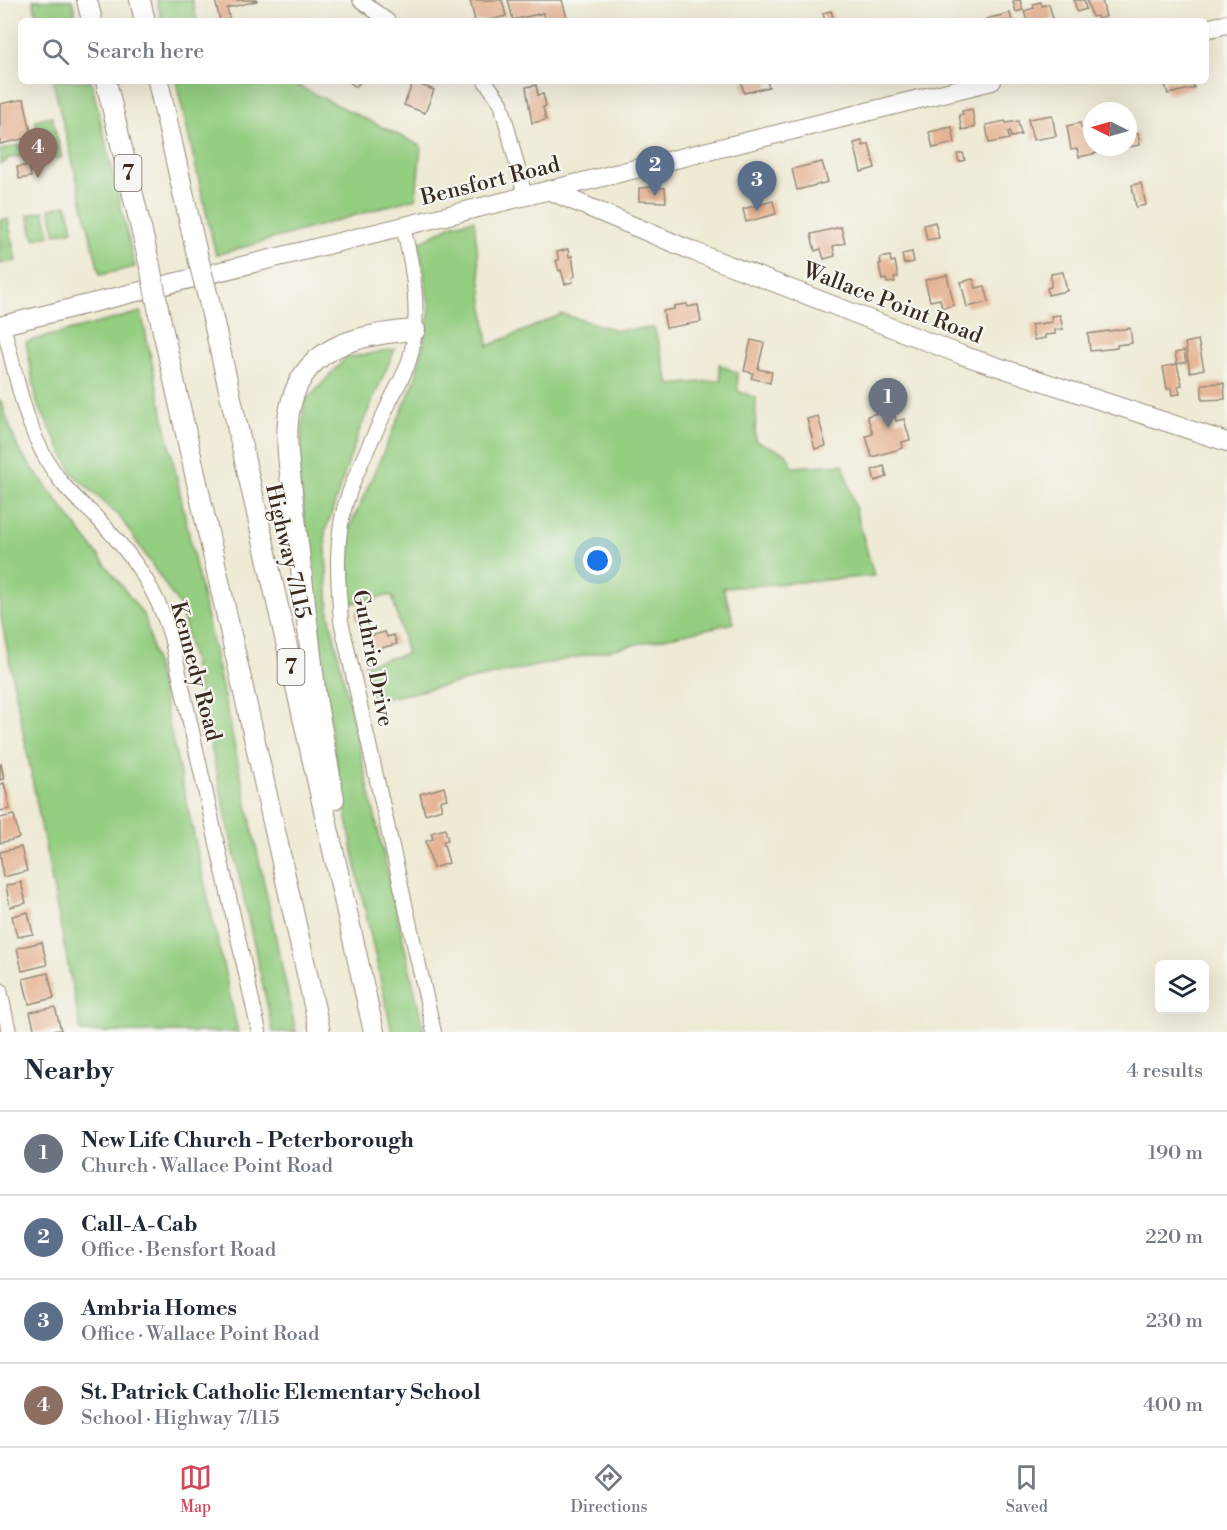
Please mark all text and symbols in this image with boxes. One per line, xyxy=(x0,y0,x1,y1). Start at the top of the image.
search box xyxy=(18,18,1209,84)
icon: search xyxy=(39,35,72,68)
text: Search here xyxy=(87,38,204,65)
north arrow xyxy=(1083,102,1137,156)
pin: 4 xyxy=(18,128,57,178)
pin: 2 xyxy=(636,146,674,196)
street label: Bensfort Road xyxy=(417,151,563,212)
road number: 7 xyxy=(114,155,142,191)
pin: 3 xyxy=(738,162,777,211)
street label: Wallace Point Road xyxy=(798,256,987,350)
pin: 1 xyxy=(868,378,908,428)
street label: Highway 7/115 xyxy=(259,481,316,622)
your location xyxy=(583,546,612,575)
street label: Guthrie Drive xyxy=(346,588,399,729)
street label: Kennedy Road xyxy=(164,599,227,745)
road number: 7 xyxy=(278,649,304,685)
map controls xyxy=(1155,960,1209,1014)
button: layers xyxy=(1155,960,1209,1014)
text: Nearby xyxy=(24,1055,114,1087)
text: 4 results xyxy=(1126,1059,1203,1084)
text: New Life Church - Peterborough xyxy=(81,1127,414,1154)
text: 1 xyxy=(39,1141,48,1166)
text: 190 m xyxy=(1148,1141,1203,1166)
text: Church · Wallace Point Road xyxy=(81,1154,333,1179)
text: Call-A-Cab xyxy=(81,1211,198,1238)
text: 2 xyxy=(37,1225,50,1250)
text: 220 m xyxy=(1145,1225,1203,1250)
text: Office · Bensfort Road xyxy=(81,1238,276,1263)
text: Ambria Homes xyxy=(81,1295,237,1322)
text: 3 xyxy=(37,1309,50,1334)
text: 230 m xyxy=(1146,1309,1203,1334)
text: Office · Wallace Point Road xyxy=(81,1322,319,1347)
text: St. Patrick Catholic Elementary School xyxy=(81,1379,481,1406)
text: 4 xyxy=(37,1393,50,1418)
text: 400 m xyxy=(1143,1393,1203,1418)
text: School · Highway 7/115 xyxy=(81,1406,280,1431)
tab: Map xyxy=(179,1461,212,1517)
tab: Directions xyxy=(570,1461,648,1517)
tab: Saved xyxy=(1006,1461,1048,1517)

